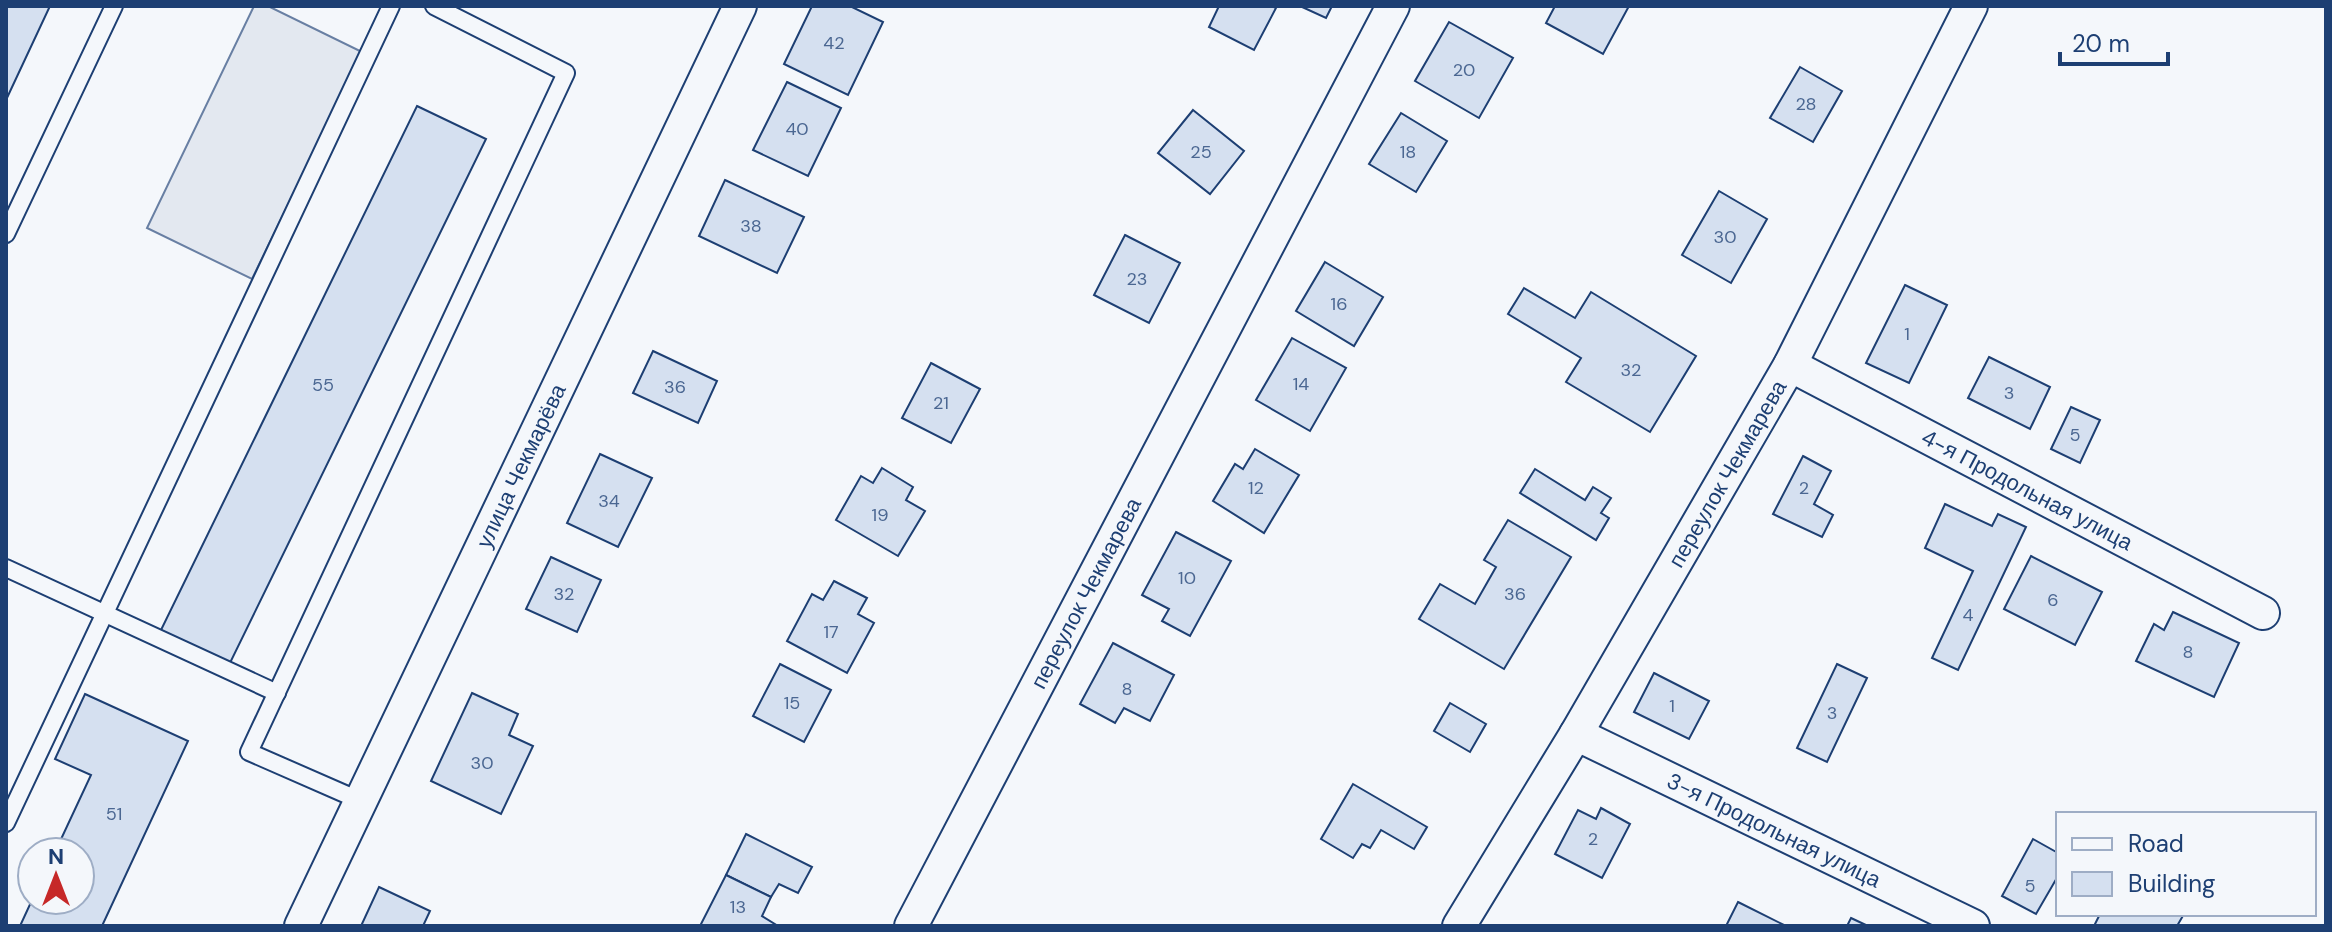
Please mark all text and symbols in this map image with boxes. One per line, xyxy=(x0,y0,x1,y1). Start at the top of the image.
scale bar xyxy=(2060,16,2168,66)
text: 20 m xyxy=(2072,28,2130,59)
house number: 42 xyxy=(823,31,845,55)
house number: 20 xyxy=(1453,58,1475,82)
house number: 28 xyxy=(1795,92,1817,116)
house number: 40 xyxy=(785,117,809,141)
house number: 25 xyxy=(1190,140,1212,164)
house number: 18 xyxy=(1400,140,1416,164)
house number: 38 xyxy=(740,214,762,238)
house number: 30 xyxy=(1714,225,1736,249)
house number: 23 xyxy=(1126,267,1148,291)
house number: 16 xyxy=(1331,292,1347,316)
house number: 1 xyxy=(1904,322,1910,346)
house number: 32 xyxy=(1620,358,1642,382)
house number: 14 xyxy=(1293,372,1309,396)
house number: 55 xyxy=(312,373,334,397)
street label: переулок Чекмарева xyxy=(1662,374,1794,573)
house number: 36 xyxy=(664,375,686,399)
street label: улица Чекмарёва xyxy=(470,378,573,553)
house number: 3 xyxy=(2004,381,2014,405)
house number: 21 xyxy=(933,391,949,415)
street label: 4-я Продольная улица xyxy=(1917,423,2138,558)
house number: 5 xyxy=(2070,423,2080,447)
house number: 12 xyxy=(1248,476,1264,500)
house number: 2 xyxy=(1799,476,1809,500)
house number: 34 xyxy=(598,489,620,513)
street label: переулок Чекмарева xyxy=(1024,492,1148,694)
house number: 19 xyxy=(872,503,888,527)
house number: 10 xyxy=(1178,566,1196,590)
house number: 32 xyxy=(553,582,575,606)
house number: 36 xyxy=(1504,582,1526,606)
house number: 6 xyxy=(2047,588,2059,612)
house number: 4 xyxy=(1963,603,1974,627)
house number: 17 xyxy=(823,620,839,644)
house number: 8 xyxy=(2183,640,2193,664)
house number: 8 xyxy=(1122,677,1132,701)
house number: 15 xyxy=(784,691,800,715)
house number: 1 xyxy=(1669,694,1675,718)
house number: 3 xyxy=(1827,701,1837,725)
house number: 30 xyxy=(471,751,493,775)
street label: 3-я Продольная улица xyxy=(1662,766,1886,895)
house number: 51 xyxy=(106,802,122,826)
legend xyxy=(2056,812,2316,916)
house number: 2 xyxy=(1588,827,1598,851)
text: Road xyxy=(2128,828,2184,859)
north arrow xyxy=(16,836,96,916)
text: N xyxy=(48,842,64,871)
text: Building xyxy=(2128,868,2215,899)
house number: 5 xyxy=(2025,874,2035,898)
house number: 13 xyxy=(730,895,746,919)

